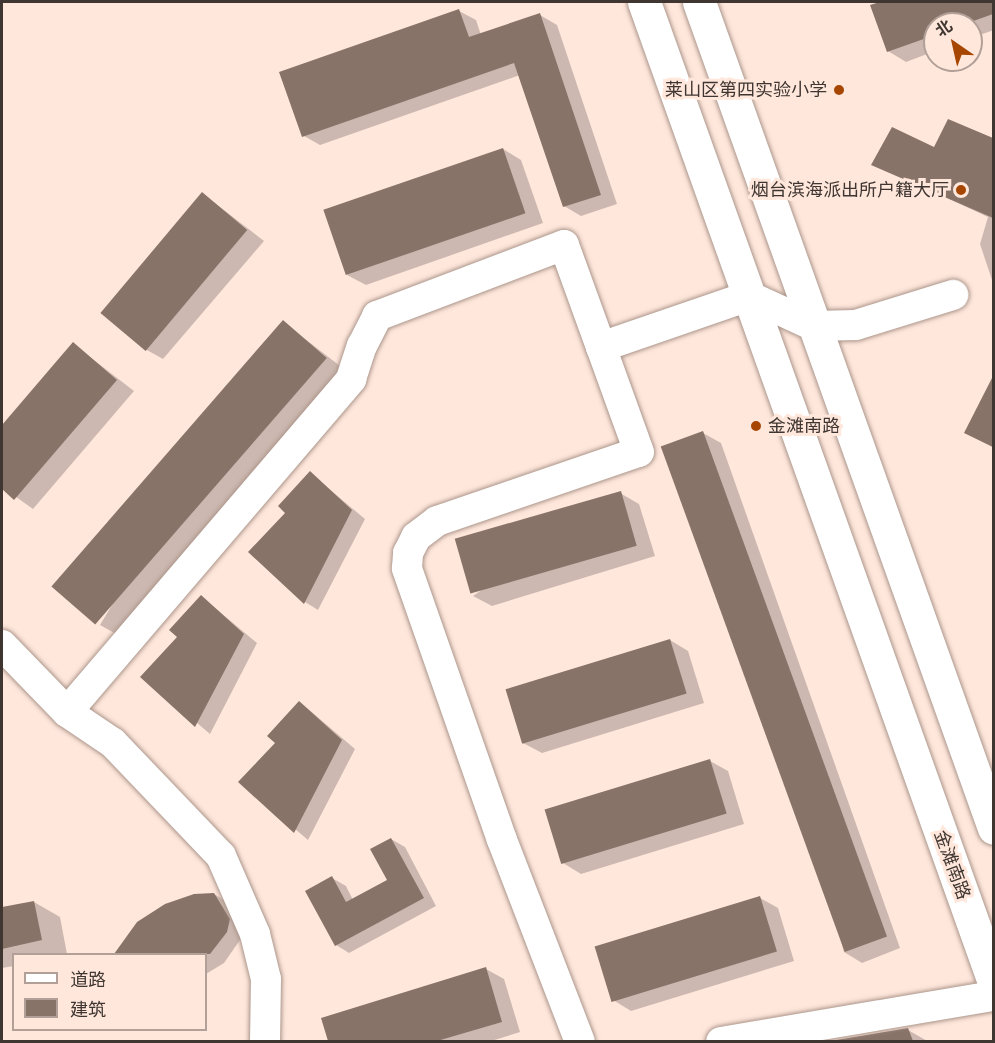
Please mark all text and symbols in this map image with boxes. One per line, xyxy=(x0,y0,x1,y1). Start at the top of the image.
north arrow xyxy=(923,12,983,72)
text: 北 xyxy=(932,17,955,40)
place label: 莱山区第四实验小学 xyxy=(665,79,827,101)
marker: 莱山区第四实验小学 xyxy=(832,83,846,97)
place label: 烟台滨海派出所户籍大厅 xyxy=(751,179,949,201)
marker: 烟台滨海派出所户籍大厅 xyxy=(954,183,968,197)
place label: 金滩南路 xyxy=(768,415,840,437)
marker: 金滩南路 xyxy=(749,419,763,433)
street label: 金滩南路 xyxy=(930,827,974,903)
legend xyxy=(12,953,207,1031)
text: 道路 xyxy=(70,970,106,990)
text: 建筑 xyxy=(70,1000,106,1020)

